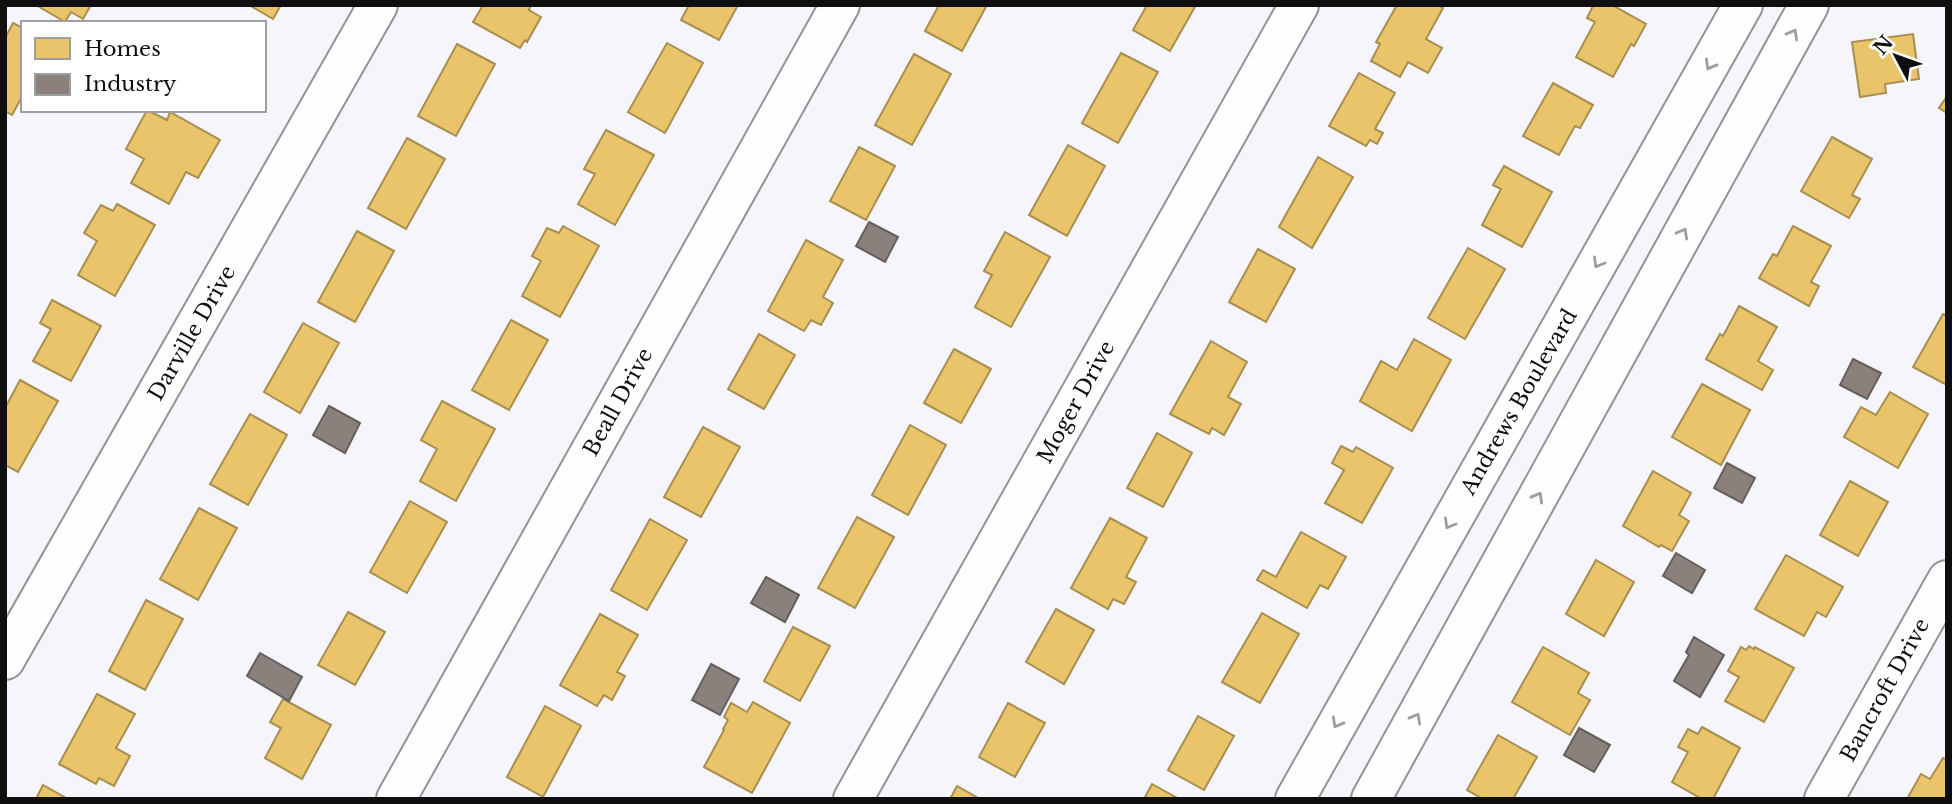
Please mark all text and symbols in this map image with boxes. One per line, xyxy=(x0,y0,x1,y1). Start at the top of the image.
legend xyxy=(21,21,266,112)
north arrow xyxy=(1861,21,1931,91)
one-way arrow xyxy=(1785,29,1798,42)
text: N xyxy=(1869,31,1898,59)
text: Homes xyxy=(84,36,161,62)
one-way arrow xyxy=(1705,57,1718,70)
text: Industry xyxy=(84,71,177,97)
one-way arrow xyxy=(1675,228,1688,241)
one-way arrow xyxy=(1593,255,1606,268)
street label: Darville Drive xyxy=(143,261,241,405)
street label: Andrews Boulevard xyxy=(1455,304,1583,500)
street label: Moger Drive xyxy=(1032,336,1120,468)
street label: Beall Drive xyxy=(578,343,658,461)
one-way arrow xyxy=(1530,492,1543,504)
one-way arrow xyxy=(1444,517,1457,530)
street label: Bancroft Drive xyxy=(1835,614,1935,766)
one-way arrow xyxy=(1408,712,1421,725)
one-way arrow xyxy=(1332,715,1345,728)

